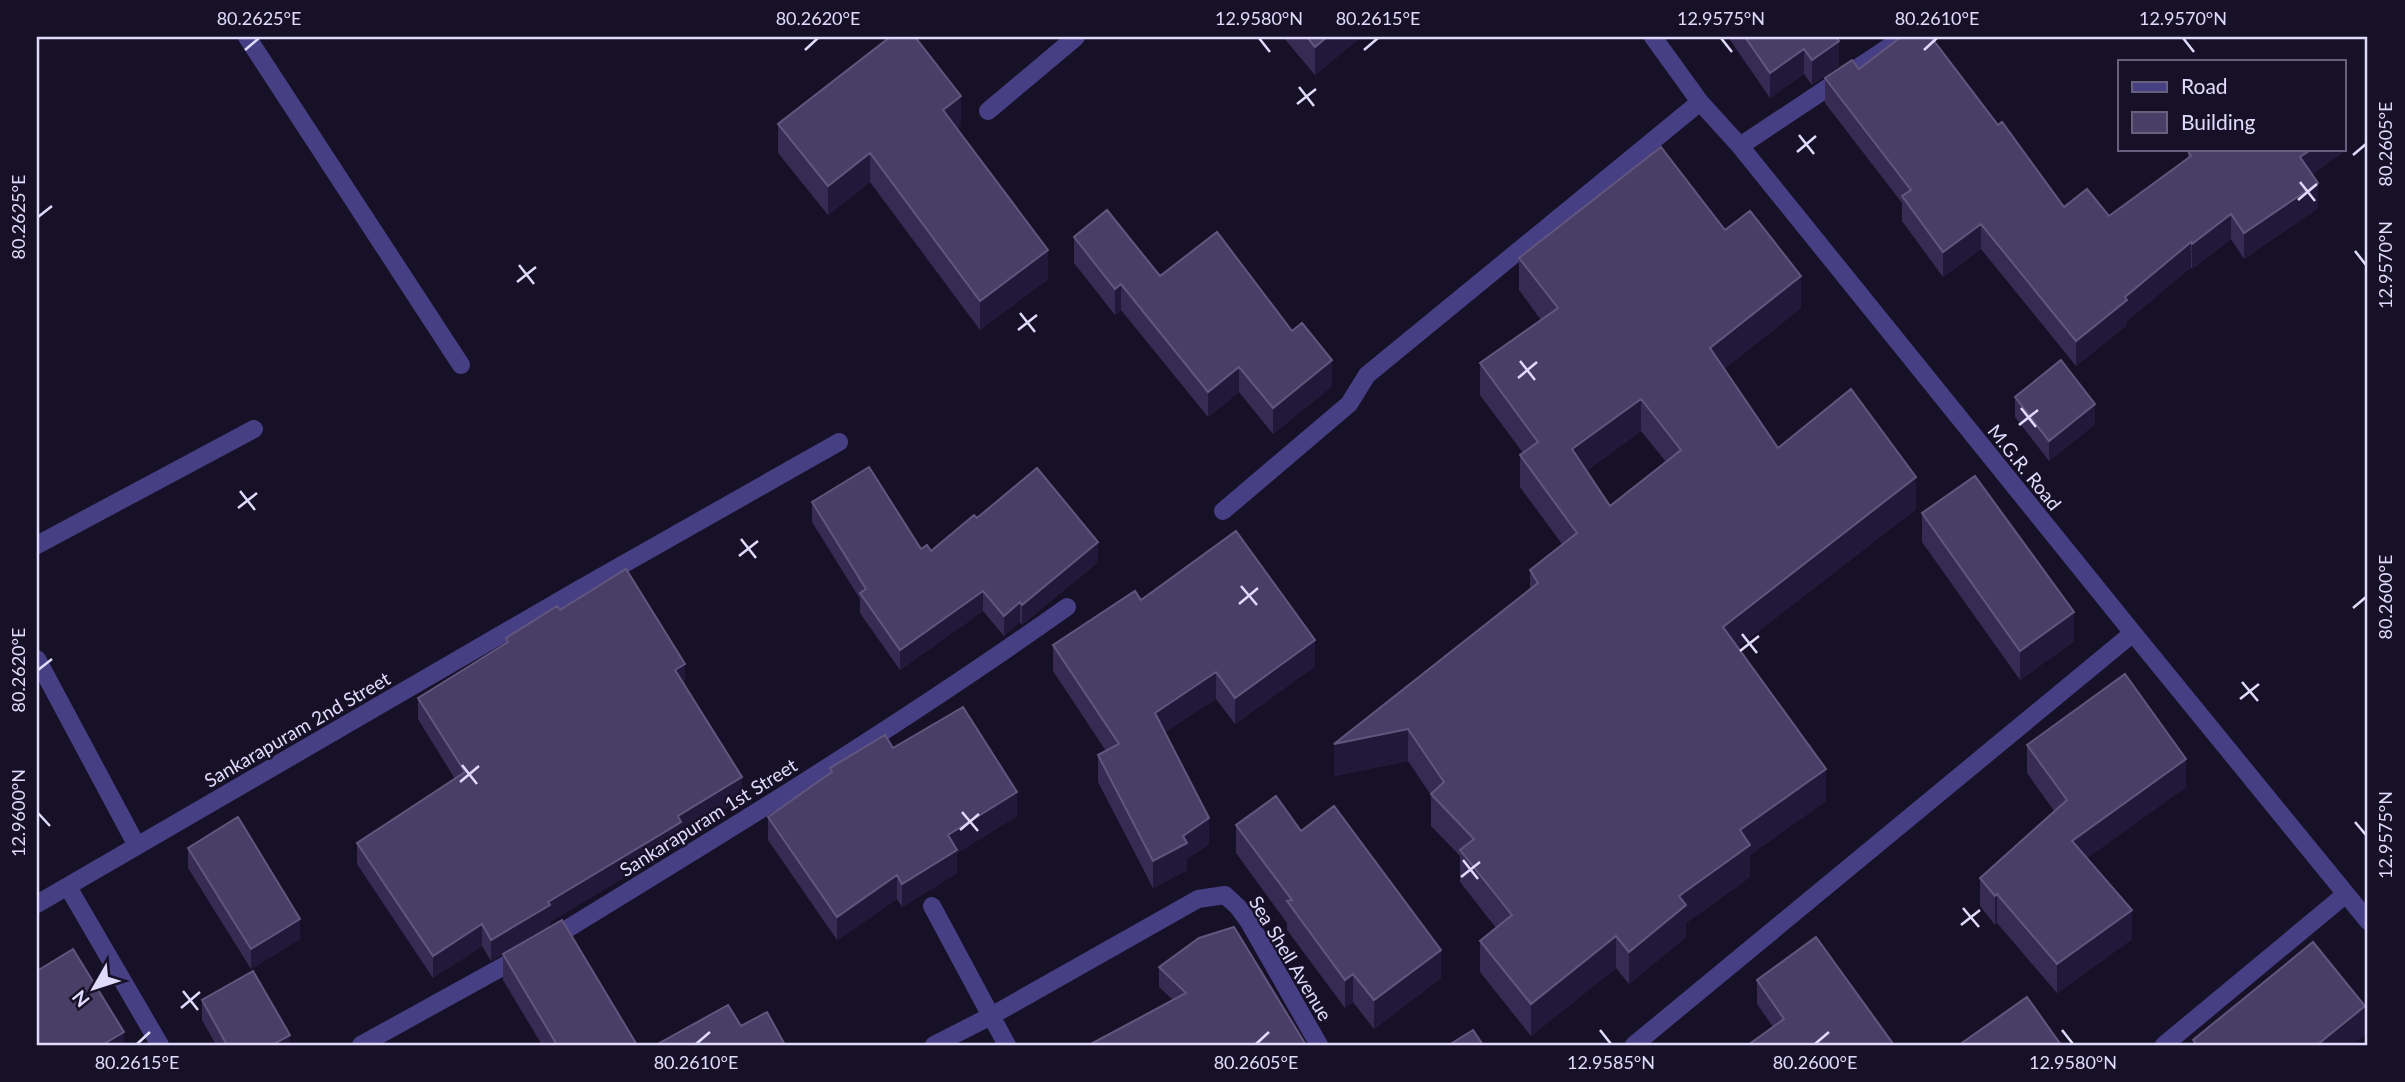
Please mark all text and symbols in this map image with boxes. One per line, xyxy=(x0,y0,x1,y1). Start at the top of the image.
text: 80.2625°E xyxy=(217,7,301,29)
text: 80.2620°E xyxy=(776,7,860,29)
text: 12.9580°N xyxy=(1215,7,1303,29)
text: 80.2615°E xyxy=(1336,7,1420,29)
text: 12.9575°N xyxy=(1677,7,1765,29)
text: 80.2610°E xyxy=(1895,7,1979,29)
text: 12.9570°N xyxy=(2139,7,2227,29)
legend xyxy=(2118,60,2346,150)
text: Road xyxy=(2181,73,2228,98)
text: 80.2605°E xyxy=(2374,102,2396,186)
text: Building xyxy=(2181,109,2256,134)
text: 80.2625°E xyxy=(7,175,29,259)
text: 12.9570°N xyxy=(2374,221,2396,309)
street label: M.G.R. Road xyxy=(1984,420,2066,514)
text: 80.2600°E xyxy=(2374,555,2396,639)
text: 80.2620°E xyxy=(7,628,29,712)
street label: Sankarapuram 2nd Street xyxy=(200,666,394,792)
street label: Sankarapuram 1st Street xyxy=(615,753,801,881)
text: 12.9600°N xyxy=(7,769,29,857)
text: 12.9575°N xyxy=(2374,791,2396,879)
street label: Sea Shell Avenue xyxy=(1245,891,1337,1025)
north arrow xyxy=(60,953,130,1023)
text: N xyxy=(67,986,94,1012)
text: 80.2615°E xyxy=(95,1051,179,1073)
text: 80.2610°E xyxy=(654,1051,738,1073)
text: 80.2605°E xyxy=(1214,1051,1298,1073)
text: 12.9585°N xyxy=(1567,1051,1655,1073)
text: 80.2600°E xyxy=(1773,1051,1857,1073)
text: 12.9580°N xyxy=(2029,1051,2117,1073)

